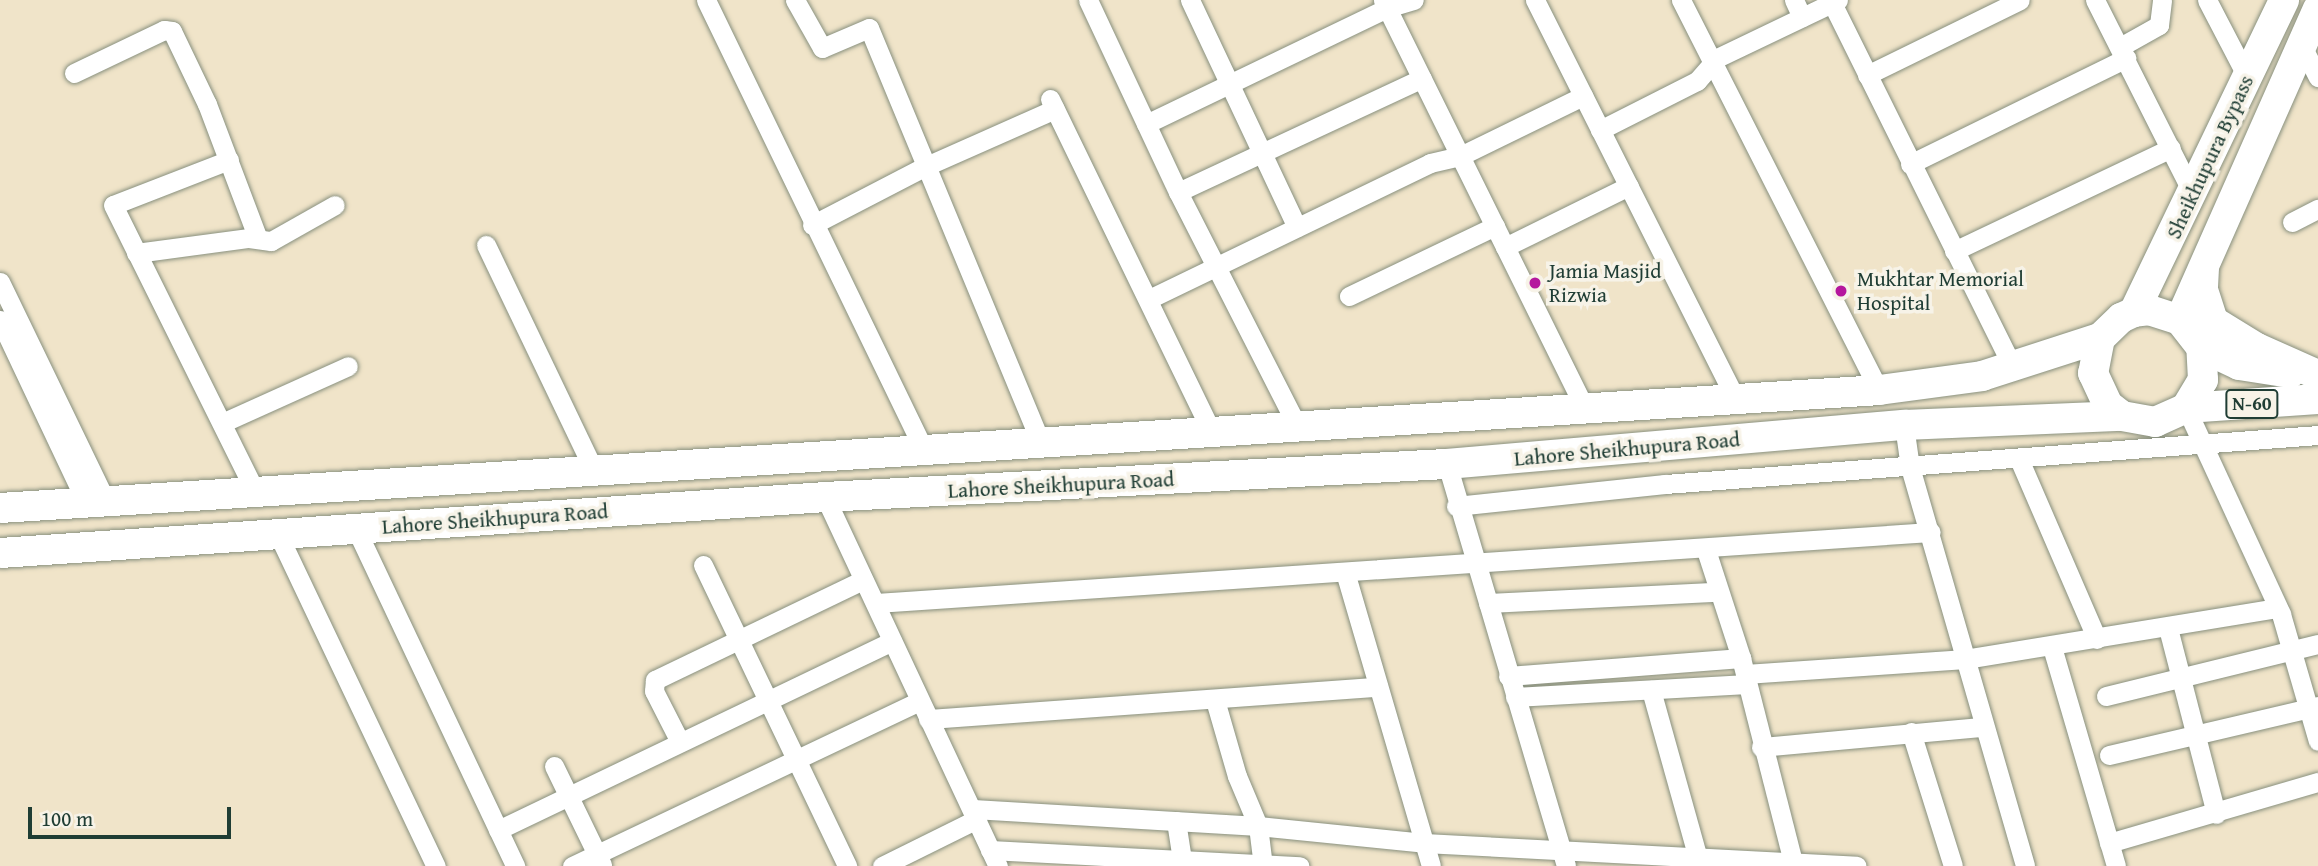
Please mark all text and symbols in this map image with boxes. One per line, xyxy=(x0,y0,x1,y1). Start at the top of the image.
street label: Sheikhupura Bypass xyxy=(2161,71,2259,243)
place label: Jamia Masjid Rizwia xyxy=(1549,258,1661,308)
place label: Mukhtar Memorial Hospital xyxy=(1857,266,2024,316)
marker: Jamia Masjid Rizwia xyxy=(1527,275,1543,291)
marker: Mukhtar Memorial Hospital xyxy=(1831,281,1851,301)
road number: N-60 xyxy=(2224,388,2280,420)
street label: Lahore Sheikhupura Road xyxy=(1513,427,1741,471)
street label: Lahore Sheikhupura Road xyxy=(947,466,1175,504)
street label: Lahore Sheikhupura Road xyxy=(381,499,609,539)
scale bar xyxy=(32,792,234,836)
text: 100 m xyxy=(41,803,93,834)

